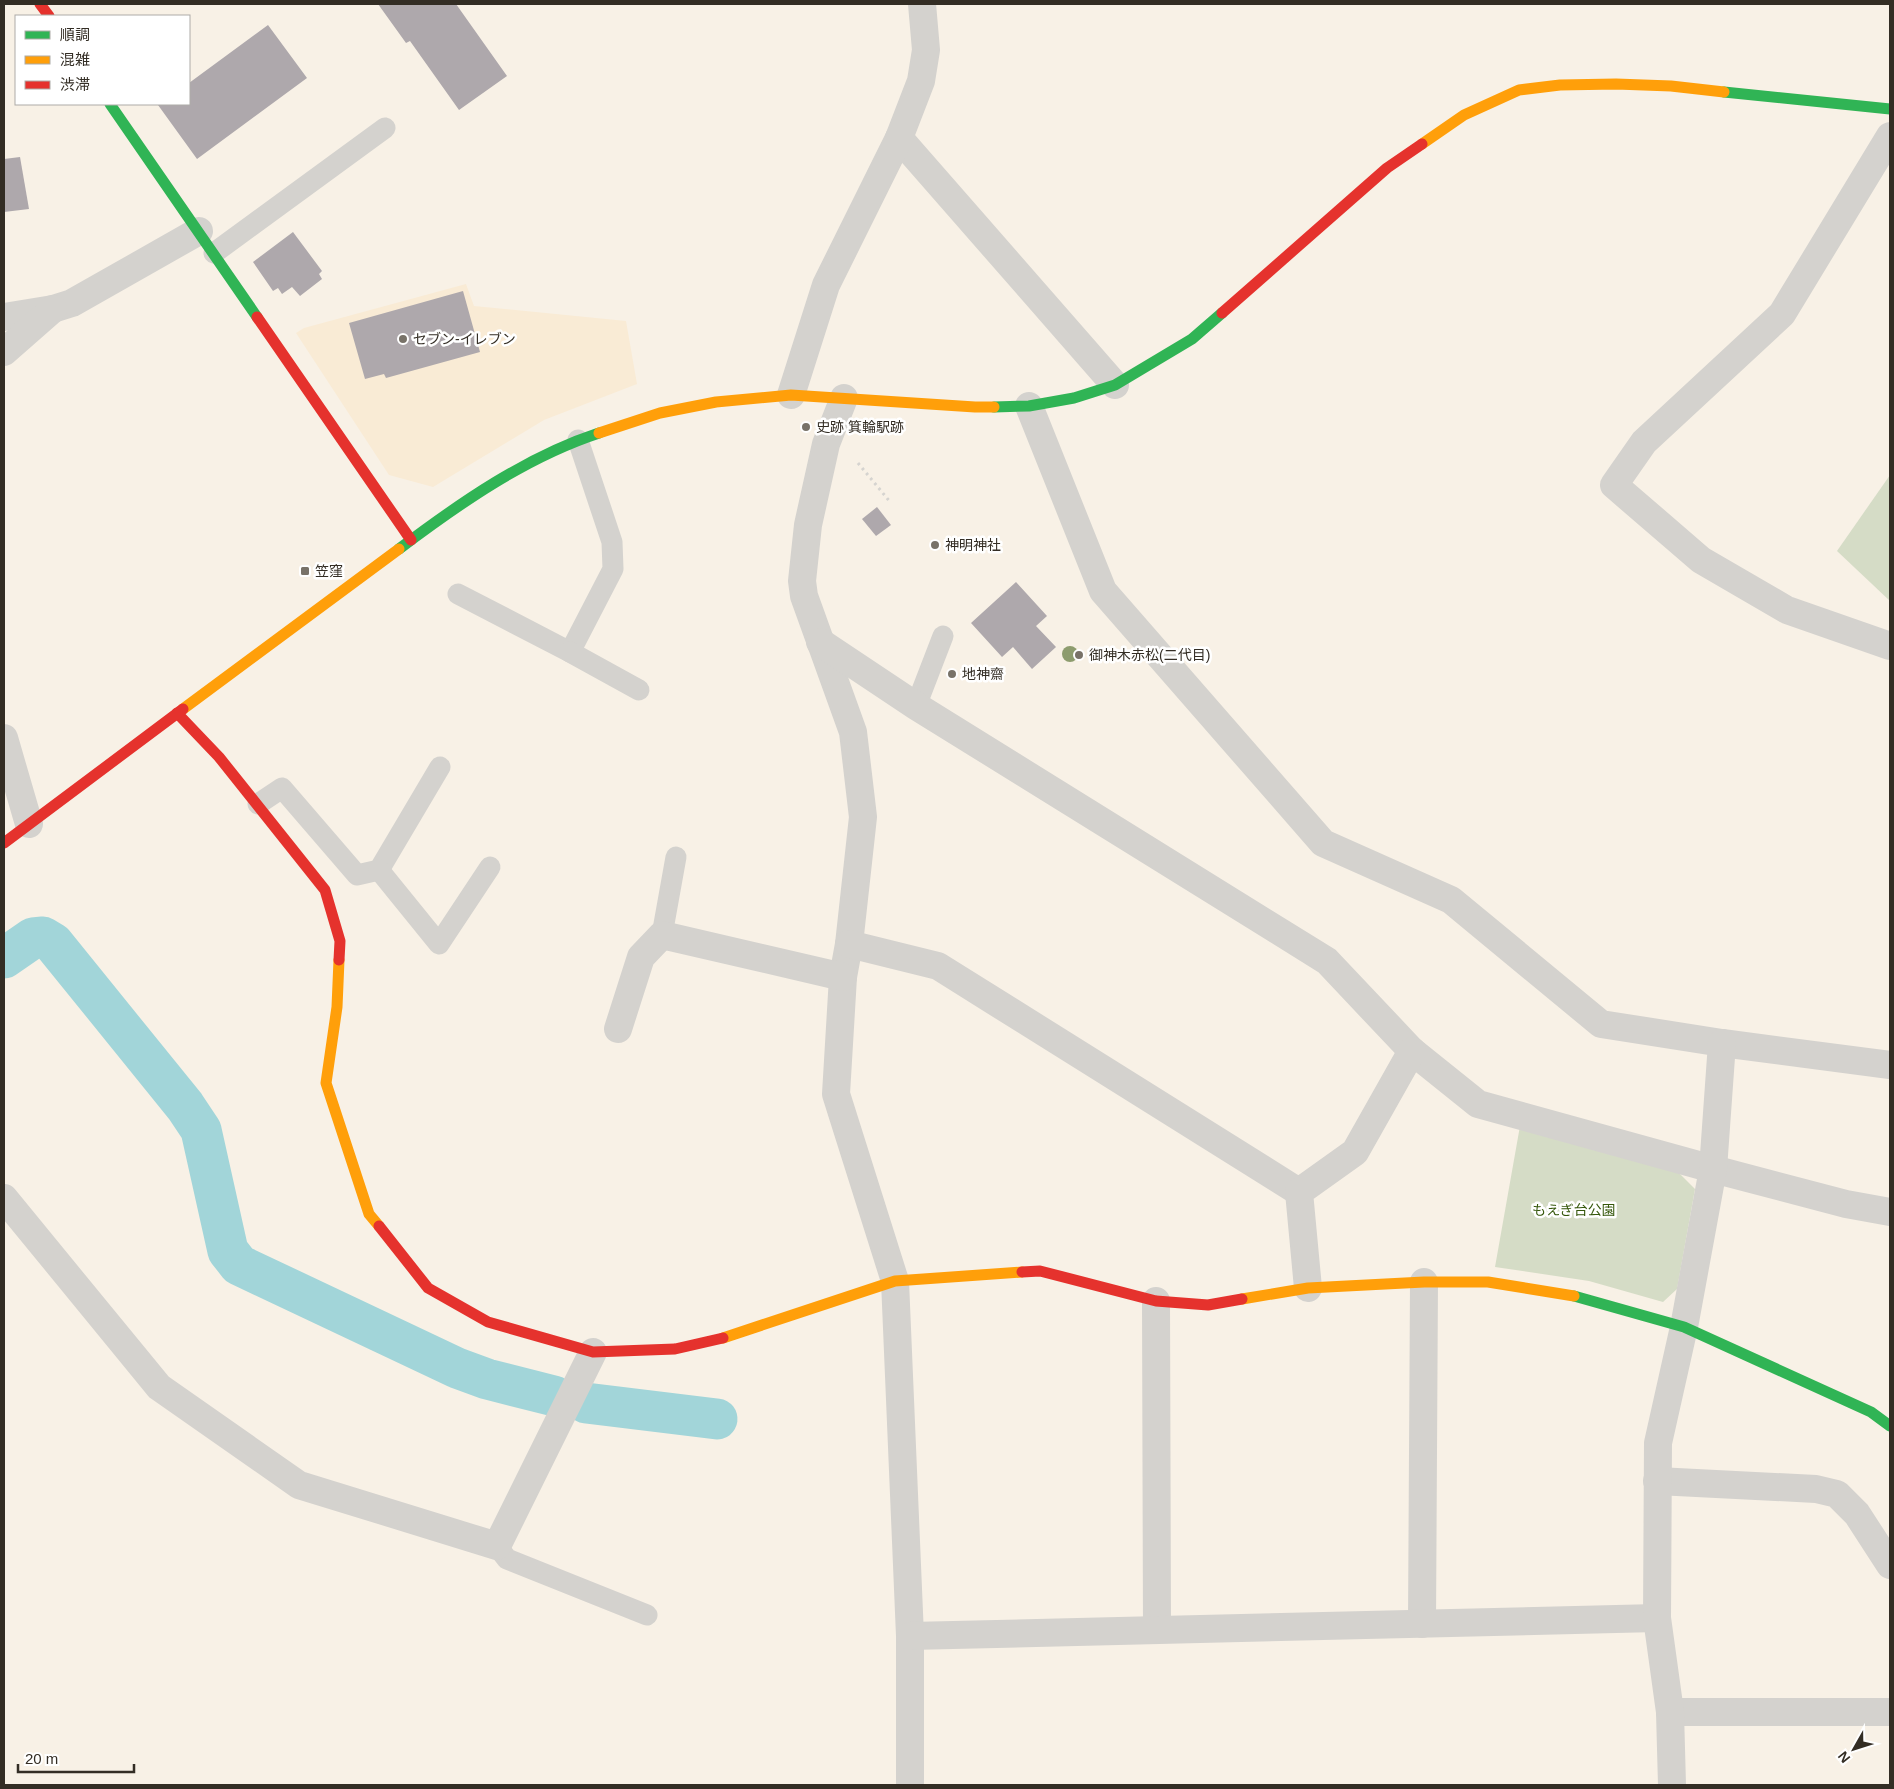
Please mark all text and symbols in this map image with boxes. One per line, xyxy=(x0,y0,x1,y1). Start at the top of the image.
legend xyxy=(15,15,190,105)
text: 順調 xyxy=(60,26,90,43)
text: 混雑 xyxy=(60,51,90,68)
text: 渋滞 xyxy=(60,76,90,93)
place label: セブン-イレブン xyxy=(413,331,516,347)
marker: セブン-イレブン xyxy=(397,333,409,345)
place label: 史跡 箕輪駅跡 xyxy=(816,419,904,435)
marker: 史跡 箕輪駅跡 xyxy=(800,421,812,433)
place label: 神明神社 xyxy=(945,537,1001,553)
marker: 神明神社 xyxy=(929,539,941,551)
place label: 笠窪 xyxy=(315,563,343,579)
marker: 笠窪 xyxy=(299,565,311,577)
place label: 御神木赤松(二代目) xyxy=(1089,647,1210,663)
marker: 御神木赤松(二代目) xyxy=(1073,649,1085,661)
place label: 地神齋 xyxy=(962,666,1004,682)
marker: 地神齋 xyxy=(946,668,958,680)
park label: もえぎ台公園 xyxy=(1532,1202,1616,1218)
north arrow xyxy=(1829,1724,1879,1774)
scale bar xyxy=(18,1742,134,1774)
text: N xyxy=(1834,1748,1853,1766)
text: 20 m xyxy=(25,1750,58,1767)

